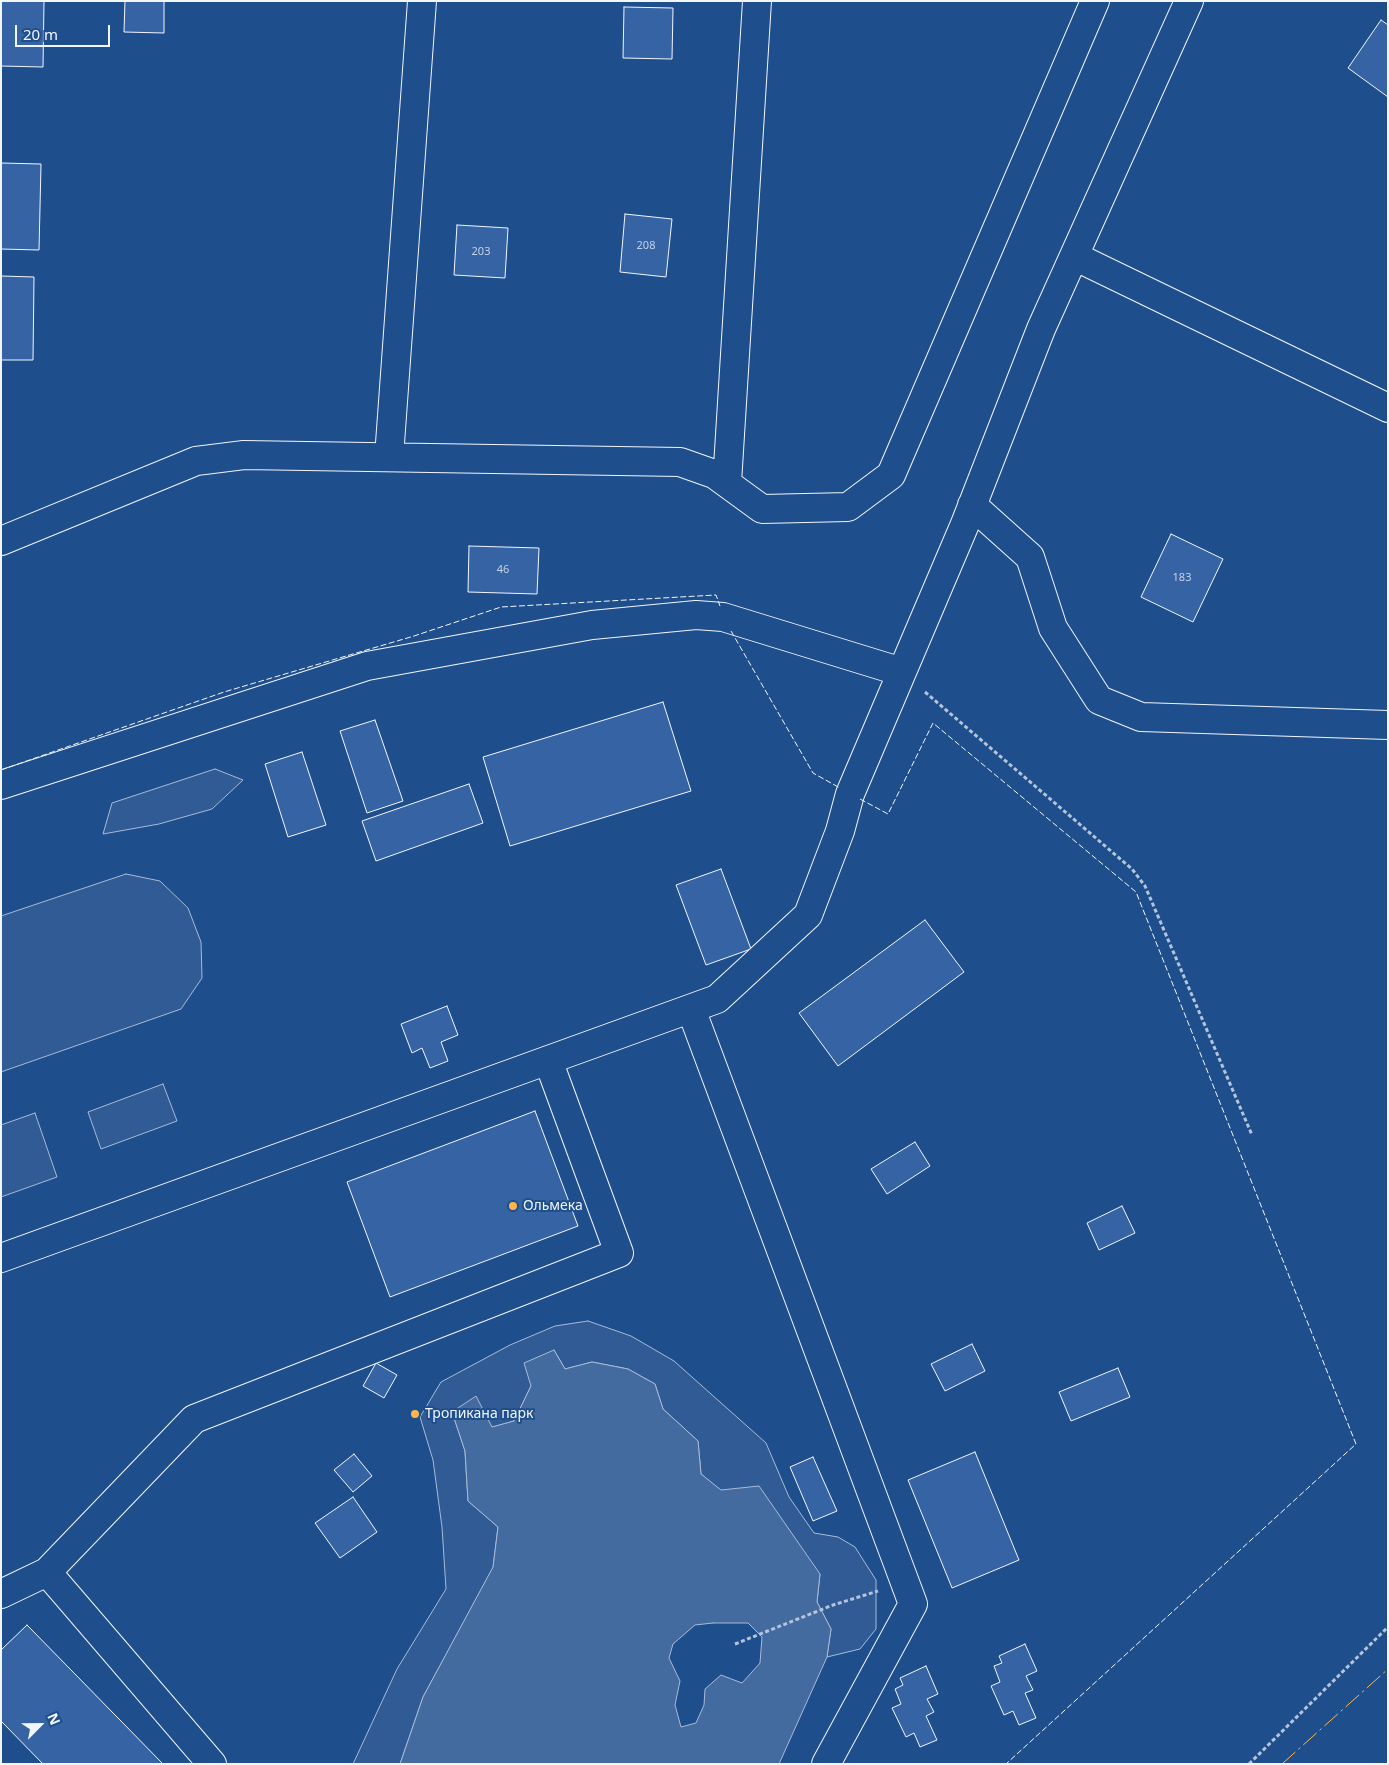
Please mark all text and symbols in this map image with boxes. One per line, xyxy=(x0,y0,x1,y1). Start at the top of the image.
scale bar xyxy=(18,15,112,47)
text: 20 m xyxy=(23,24,58,44)
house number: 208 xyxy=(637,239,655,253)
house number: 203 xyxy=(472,245,490,259)
house number: 46 xyxy=(497,563,509,577)
house number: 183 xyxy=(1173,571,1191,585)
place label: Ольмека xyxy=(523,1198,583,1214)
marker: Ольмека xyxy=(507,1200,519,1212)
place label: Тропикана парк xyxy=(425,1406,534,1422)
marker: Тропикана парк xyxy=(409,1408,421,1420)
north arrow xyxy=(15,1700,65,1750)
text: N xyxy=(43,1710,65,1728)

